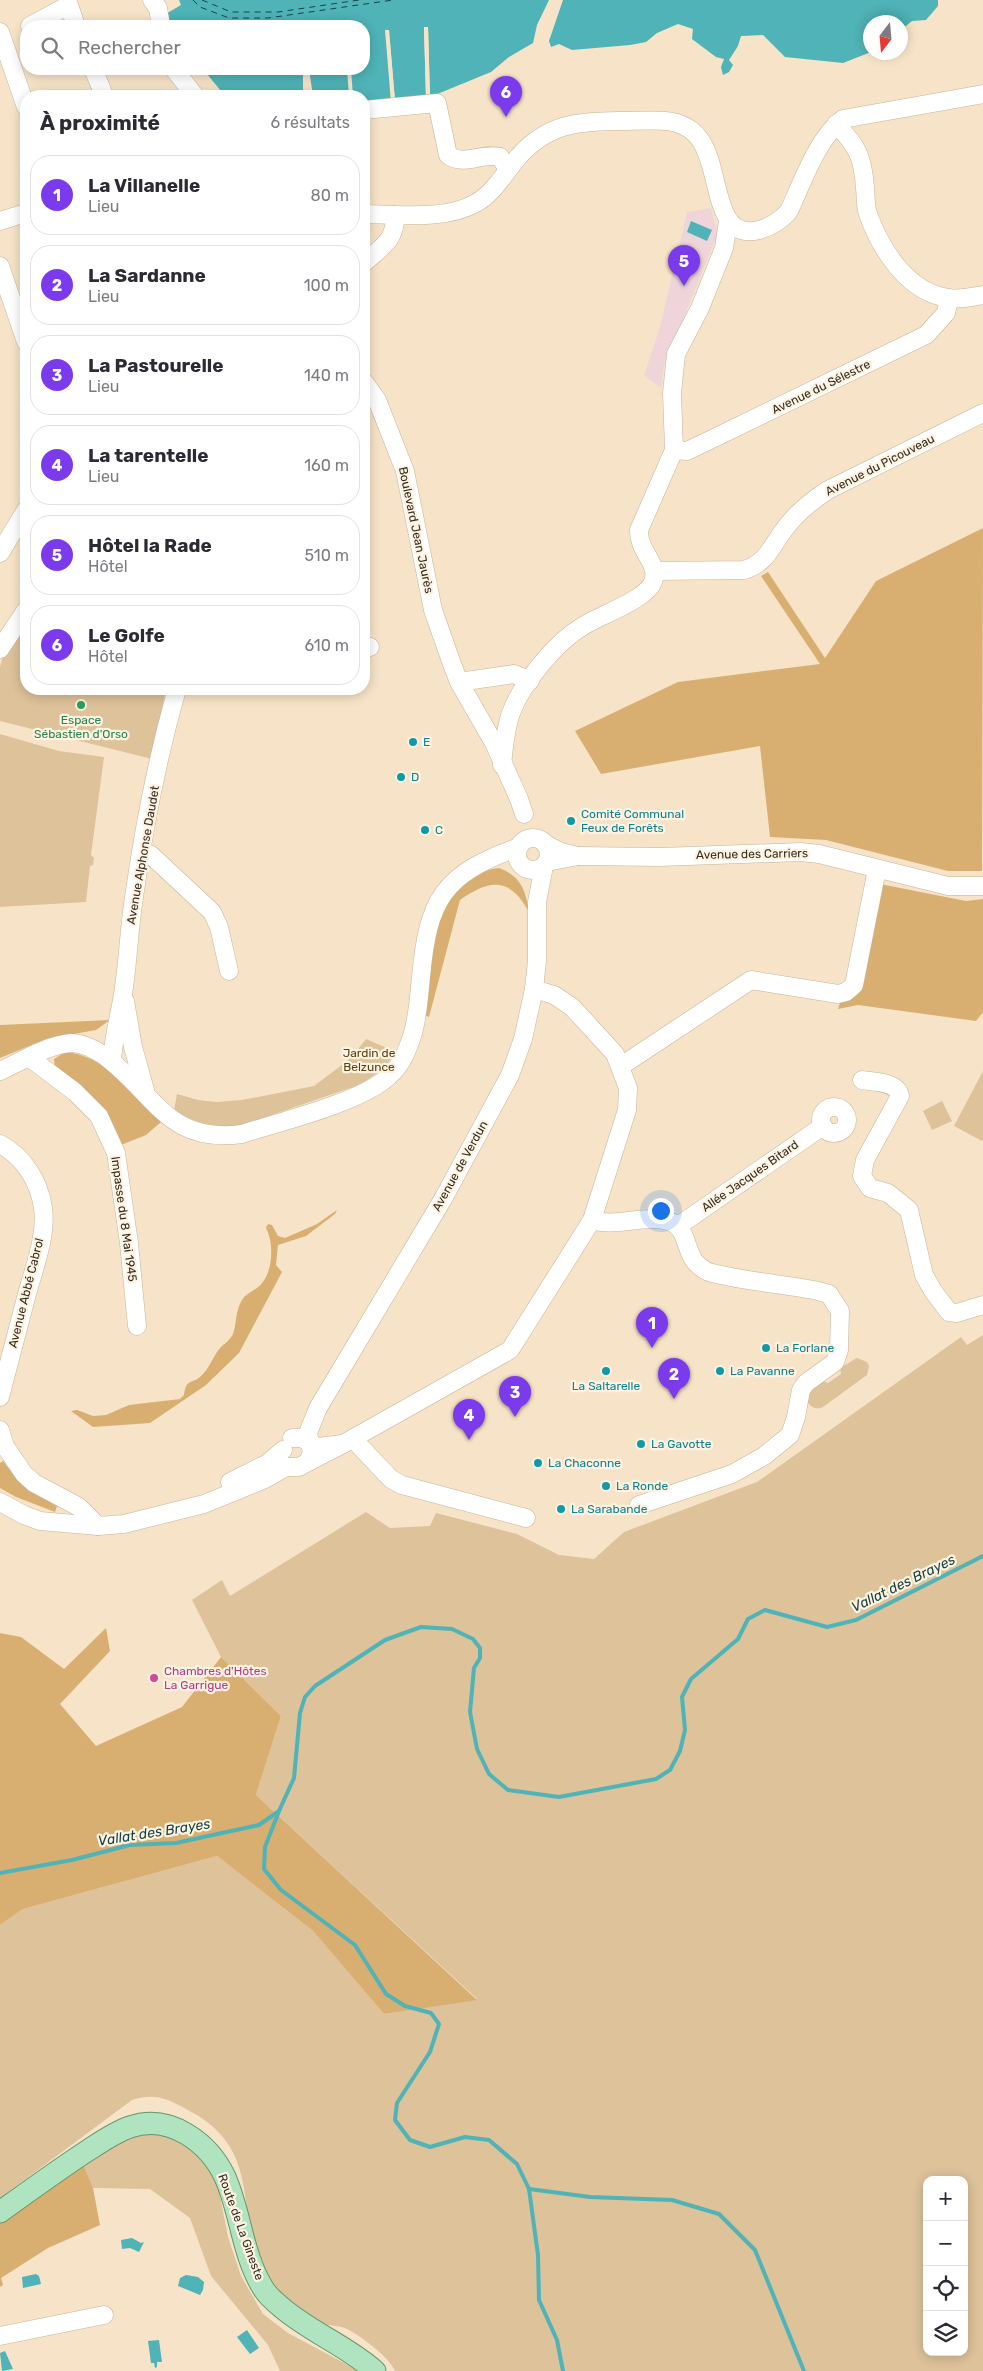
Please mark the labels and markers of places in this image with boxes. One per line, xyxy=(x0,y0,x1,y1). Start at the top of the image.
pin: 6 xyxy=(490,76,522,117)
pin: 5 xyxy=(668,245,700,286)
marker: Espace Sébastien d'Orso xyxy=(75,699,87,711)
place label: Espace Sébastien d'Orso xyxy=(34,713,128,741)
place label: E xyxy=(423,735,430,749)
marker: E xyxy=(407,736,419,748)
place label: D xyxy=(411,770,419,784)
marker: D xyxy=(395,771,407,783)
place label: Comité Communal Feux de Forêts xyxy=(581,807,684,835)
marker: Comité Communal Feux de Forêts xyxy=(565,815,577,827)
place label: C xyxy=(435,823,443,837)
marker: C xyxy=(419,824,431,836)
pin: 1 xyxy=(636,1307,668,1348)
place label: La Forlane xyxy=(776,1341,834,1355)
marker: La Forlane xyxy=(760,1342,772,1354)
pin: 2 xyxy=(658,1358,690,1399)
place label: La Pavanne xyxy=(730,1364,795,1378)
marker: La Saltarelle xyxy=(600,1365,612,1377)
marker: La Pavanne xyxy=(714,1365,726,1377)
pin: 3 xyxy=(499,1376,531,1417)
place label: La Saltarelle xyxy=(572,1379,640,1393)
pin: 4 xyxy=(453,1399,485,1440)
place label: La Gavotte xyxy=(651,1437,712,1451)
marker: La Gavotte xyxy=(635,1438,647,1450)
place label: La Chaconne xyxy=(548,1456,621,1470)
marker: La Chaconne xyxy=(532,1457,544,1469)
place label: La Ronde xyxy=(616,1479,668,1493)
marker: La Ronde xyxy=(600,1480,612,1492)
place label: La Sarabande xyxy=(571,1502,648,1516)
marker: La Sarabande xyxy=(555,1503,567,1515)
place label: Chambres d'Hôtes La Garrigue xyxy=(164,1664,267,1692)
marker: Chambres d'Hôtes La Garrigue xyxy=(148,1672,160,1684)

